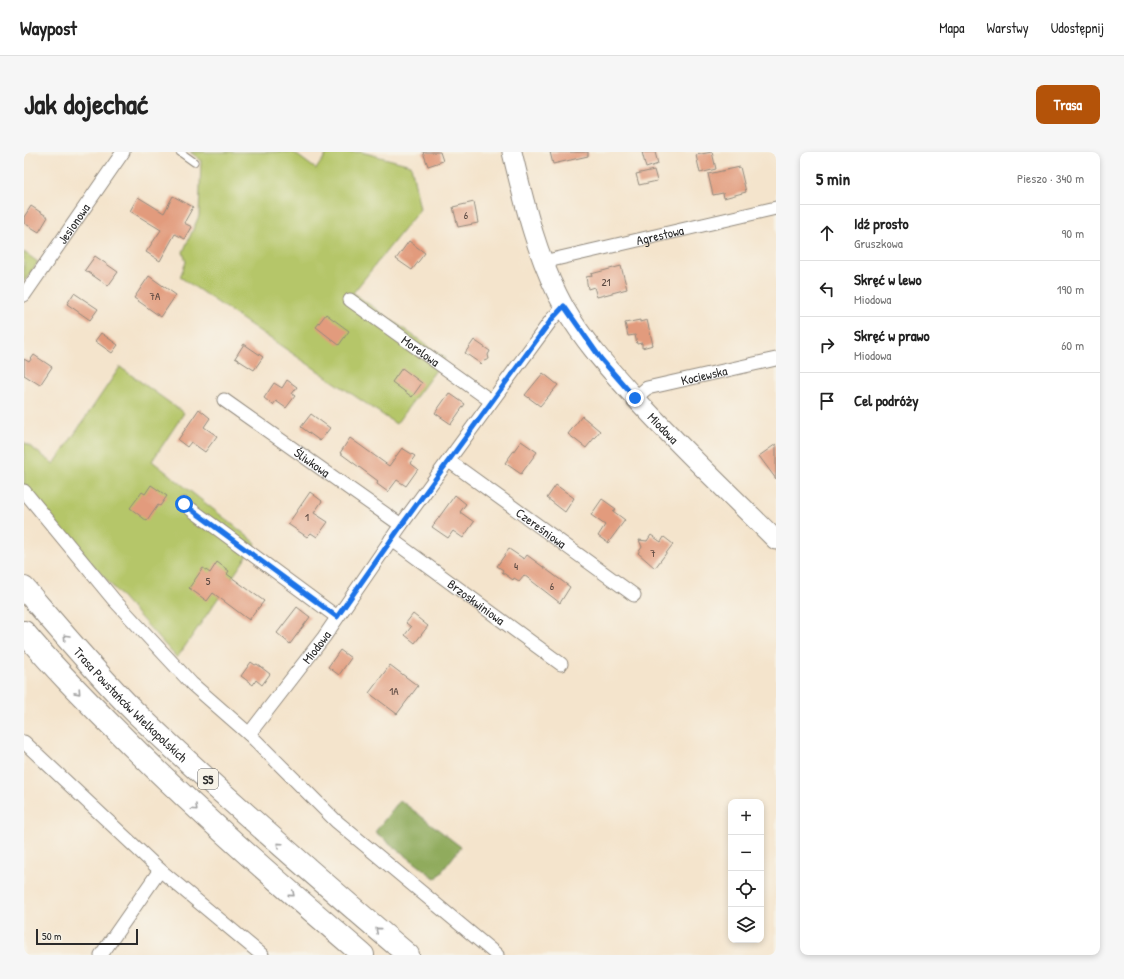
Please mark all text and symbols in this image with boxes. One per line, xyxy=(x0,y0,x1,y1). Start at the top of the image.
text: Waypost xyxy=(20,15,77,41)
text: Mapa xyxy=(939,18,965,37)
text: Warstwy xyxy=(987,18,1029,37)
text: Udostępnij xyxy=(1051,18,1104,37)
text: Jak dojechać xyxy=(24,85,148,123)
button: Trasa xyxy=(1036,85,1100,124)
text: 5 min xyxy=(816,167,850,190)
text: Pieszo · 340 m xyxy=(1017,169,1084,187)
street label: Jesionowa xyxy=(53,200,94,247)
house number: 6 xyxy=(464,208,469,222)
text: Idź prosto xyxy=(854,213,908,234)
street label: Agrestowa xyxy=(634,221,685,249)
icon: ahead xyxy=(816,222,838,244)
text: 90 m xyxy=(1062,224,1084,242)
text: Gruszkowa xyxy=(854,234,903,252)
text: Skręć w lewo xyxy=(854,269,921,290)
house number: 21 xyxy=(601,275,611,289)
icon: left xyxy=(816,278,838,300)
text: 190 m xyxy=(1057,280,1084,298)
house number: 7A xyxy=(150,289,161,303)
text: Miodowa xyxy=(854,290,891,308)
text: Skręć w prawo xyxy=(854,325,930,346)
street label: Morelowa xyxy=(398,331,443,371)
icon: right xyxy=(816,334,838,356)
text: 60 m xyxy=(1061,336,1084,354)
text: Miodowa xyxy=(854,346,891,364)
street label: Kociewska xyxy=(679,361,729,389)
route end xyxy=(626,389,644,407)
icon: arrive xyxy=(816,390,838,412)
text: Cel podróży xyxy=(854,390,919,411)
street label: Miodowa xyxy=(644,408,683,448)
street label: Śliwkowa xyxy=(291,443,334,481)
route start xyxy=(175,495,193,513)
street label: Czereśniowa xyxy=(512,503,570,552)
house number: 1 xyxy=(305,510,309,524)
house number: 7 xyxy=(650,546,656,560)
house number: 4 xyxy=(514,559,518,573)
house number: 5 xyxy=(206,574,211,588)
street label: Brzoskwiniowa xyxy=(444,575,509,629)
house number: 6 xyxy=(550,579,555,593)
street label: Miodowa xyxy=(298,627,335,667)
one-way arrow xyxy=(64,634,71,642)
street label: Trasa Powstańców Wielkopolskich xyxy=(70,643,192,766)
house number: 1A xyxy=(389,684,399,698)
one-way arrow xyxy=(74,687,81,695)
road number: S5 xyxy=(198,769,218,789)
map controls xyxy=(728,799,764,943)
button: + xyxy=(728,799,764,835)
one-way arrow xyxy=(190,803,198,810)
button: − xyxy=(728,835,764,871)
one-way arrow xyxy=(277,843,284,850)
button: locate xyxy=(728,871,764,907)
one-way arrow xyxy=(288,890,295,897)
button: layers xyxy=(728,907,764,943)
scale bar xyxy=(36,927,138,946)
one-way arrow xyxy=(376,927,383,934)
text: 50 m xyxy=(42,929,62,943)

